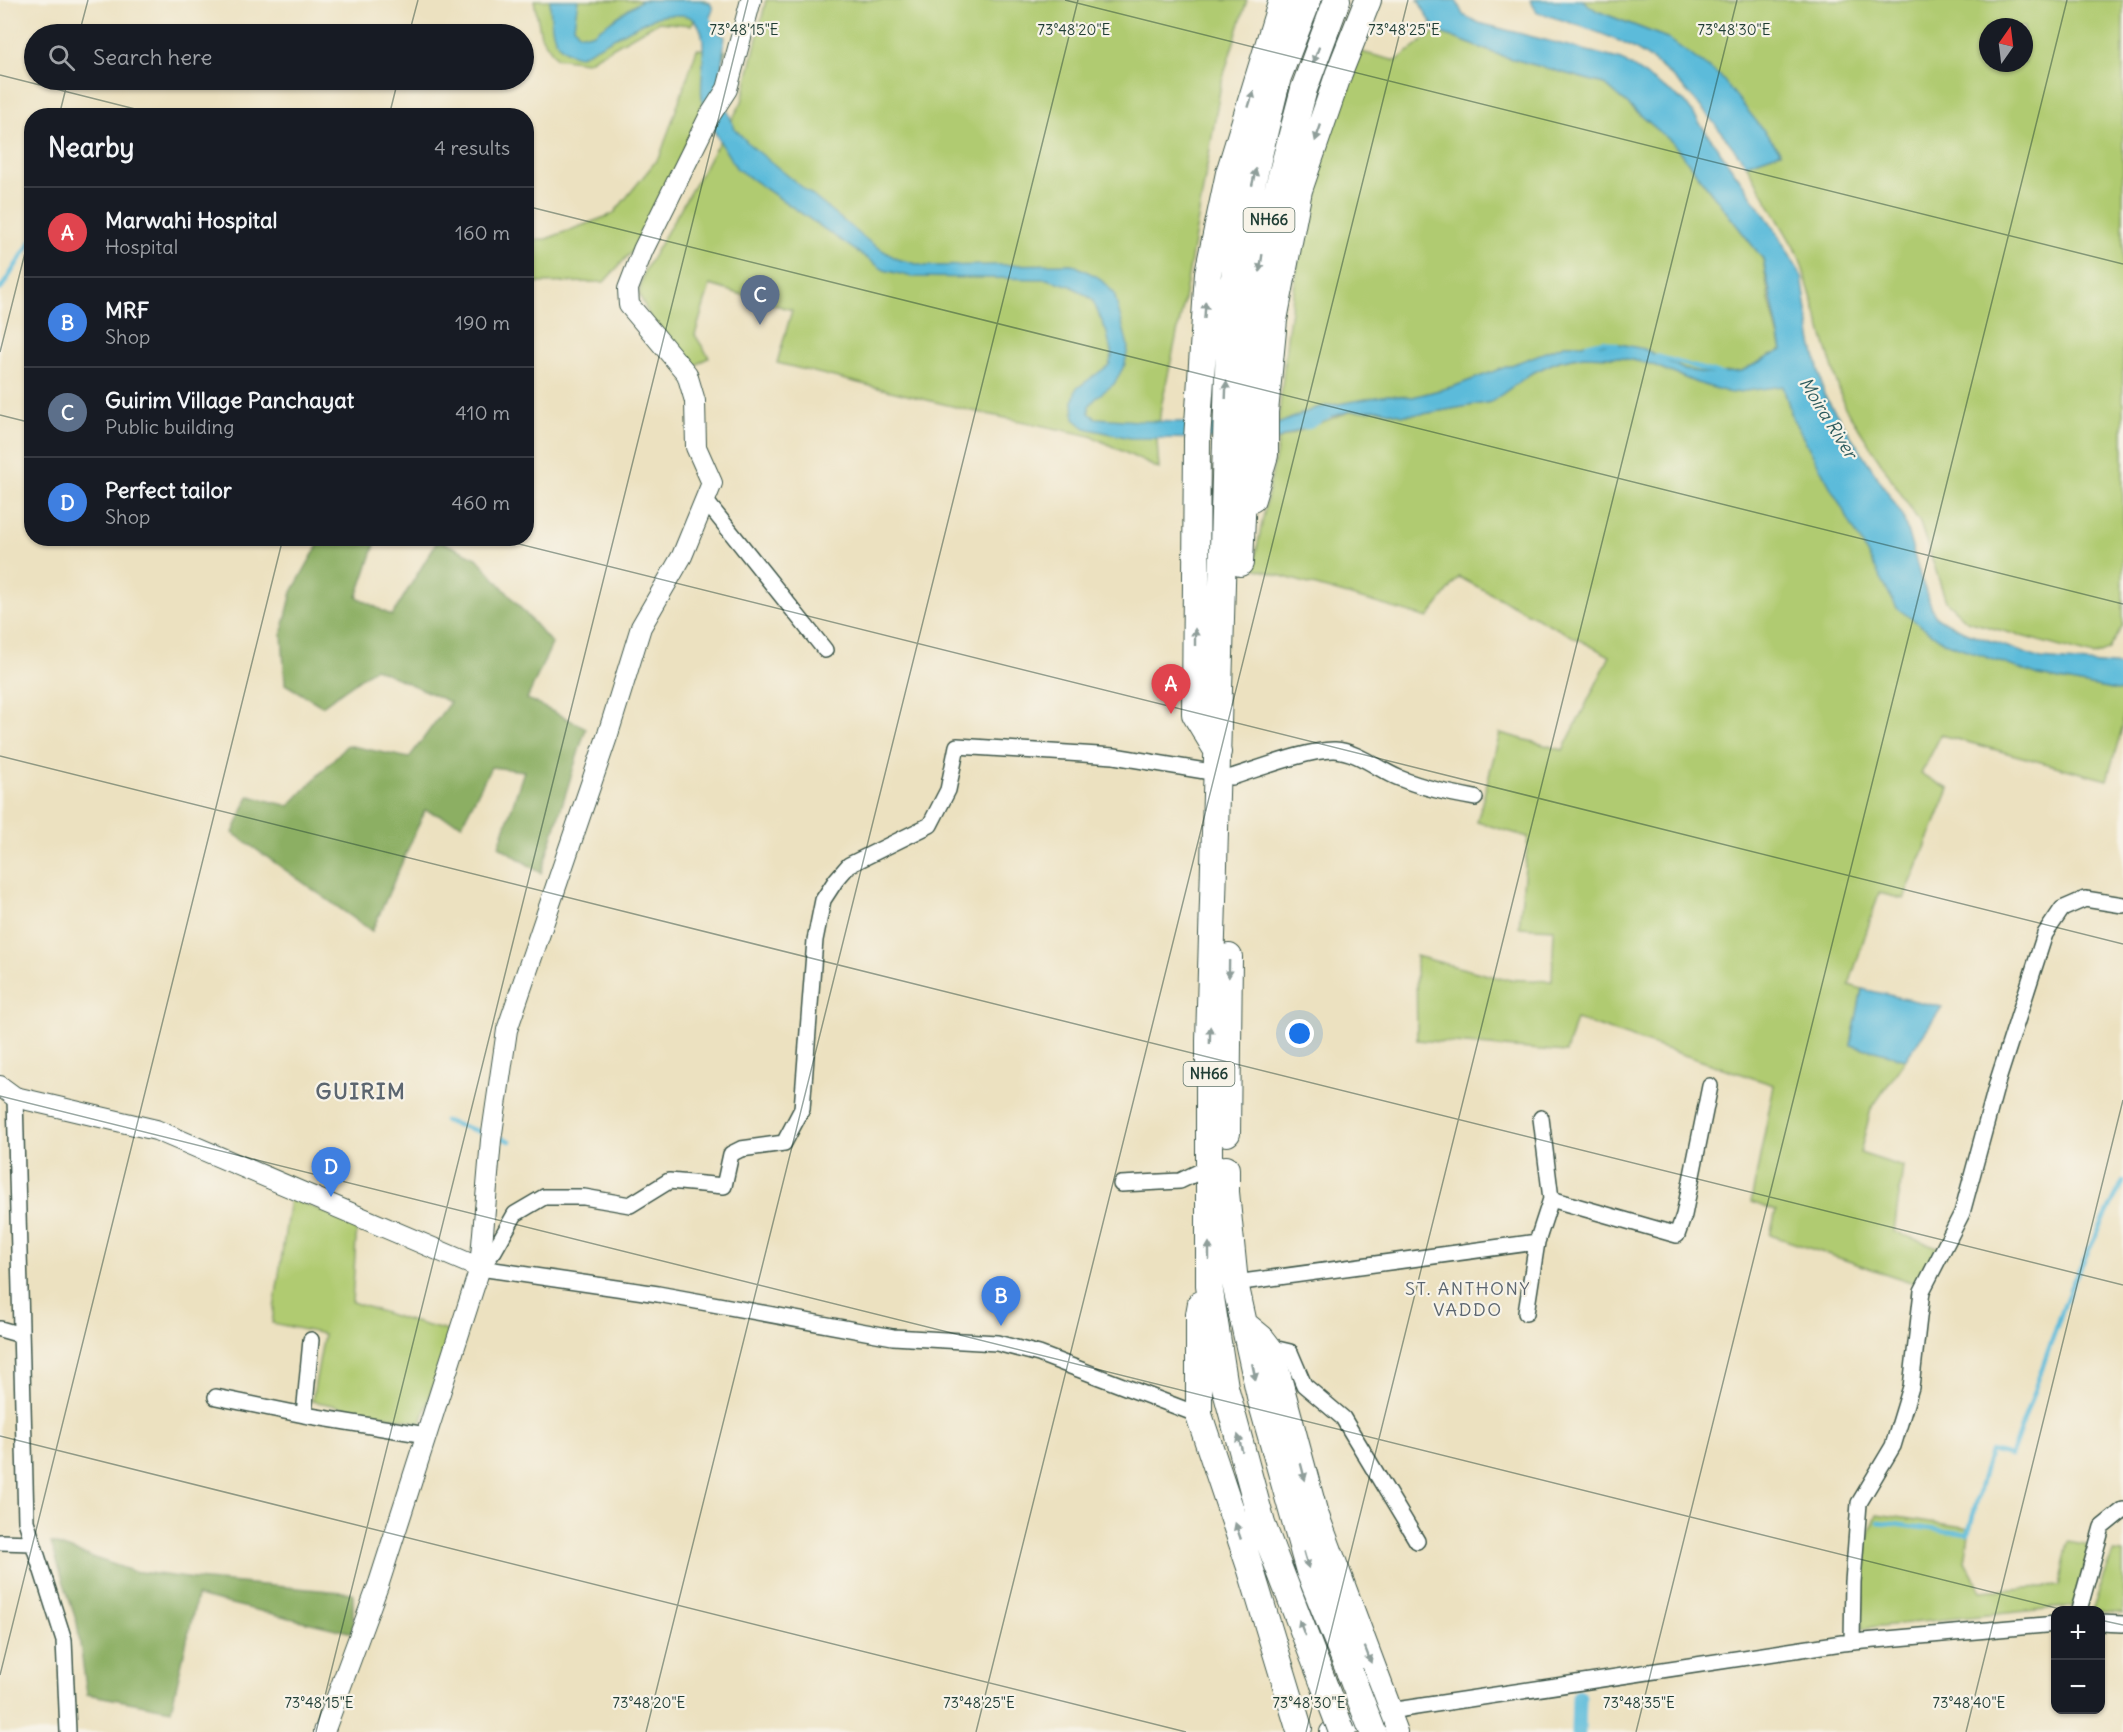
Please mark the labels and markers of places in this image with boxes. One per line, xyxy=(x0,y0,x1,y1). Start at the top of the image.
pin: C xyxy=(740,276,780,325)
pin: A xyxy=(1152,664,1190,714)
pin: D xyxy=(312,1148,350,1197)
pin: B xyxy=(982,1276,1020,1326)

